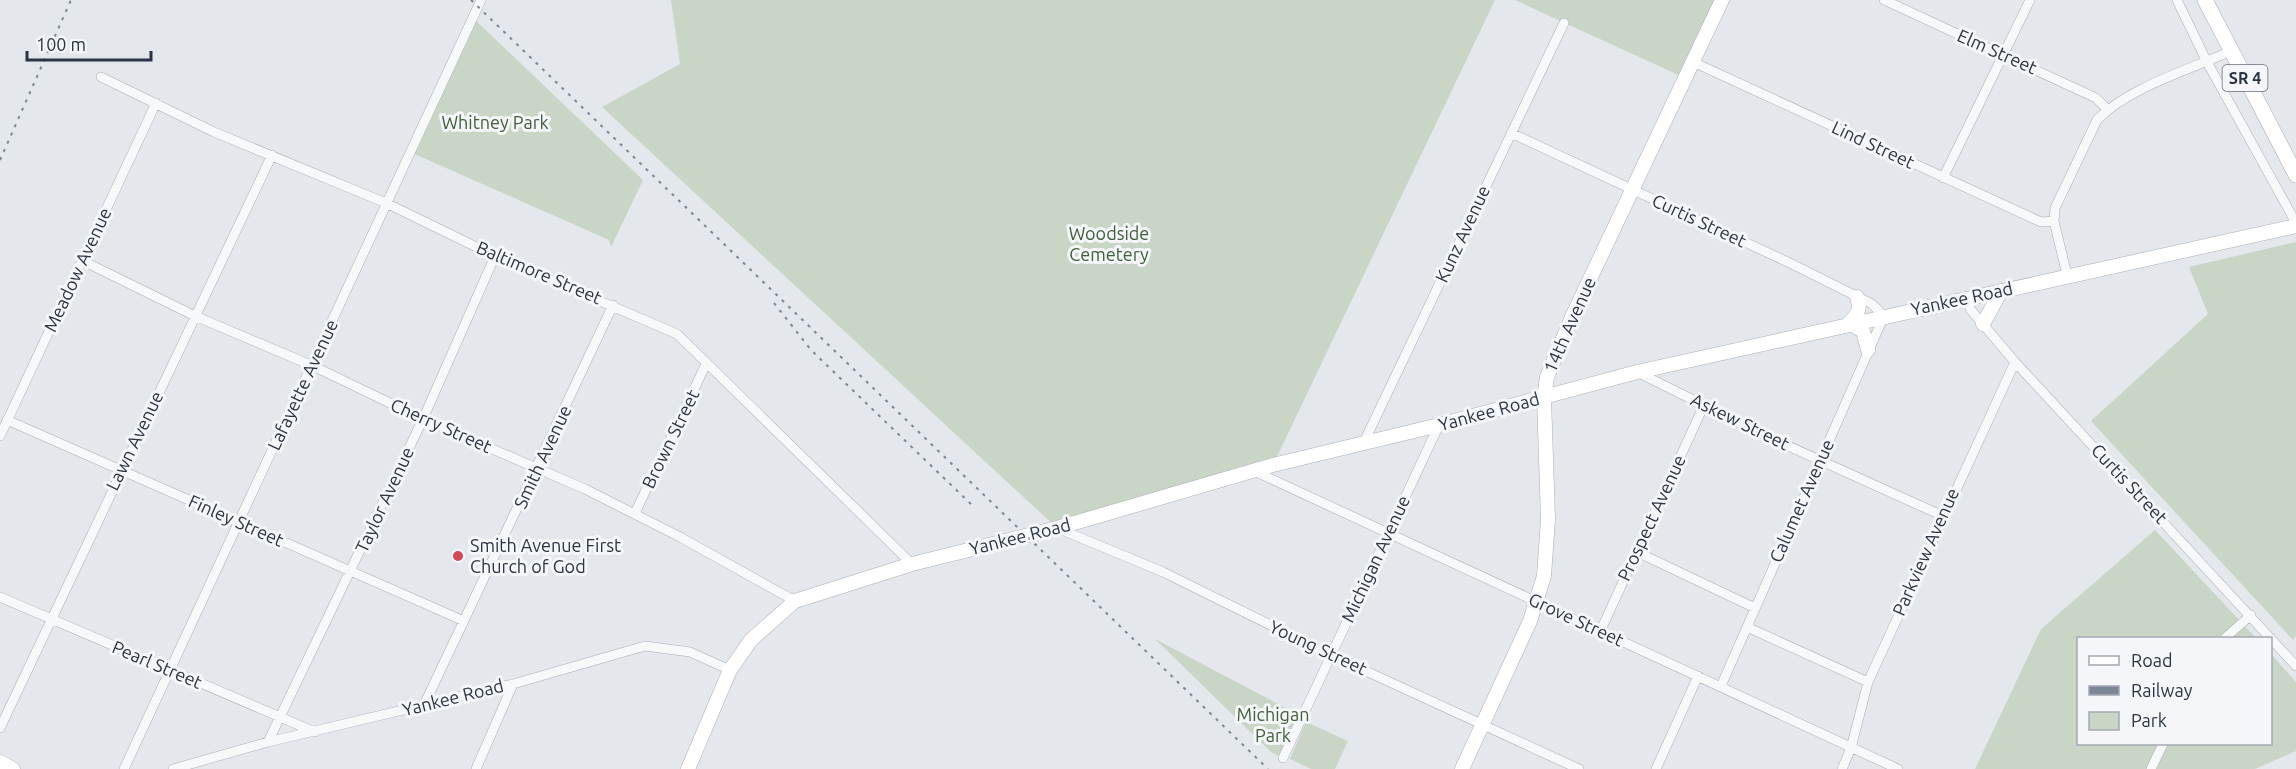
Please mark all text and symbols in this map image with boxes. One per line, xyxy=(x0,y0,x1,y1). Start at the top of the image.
scale bar xyxy=(27,24,152,62)
street label: Elm Street xyxy=(1955,25,2040,77)
text: 100 m xyxy=(36,34,86,54)
road number: SR 4 xyxy=(2222,65,2268,91)
park label: Whitney Park xyxy=(441,112,549,132)
street label: Lind Street xyxy=(1829,116,1918,172)
street label: Kunz Avenue xyxy=(1431,182,1493,285)
street label: Curtis Street xyxy=(1649,190,1750,251)
street label: Meadow Avenue xyxy=(40,204,115,335)
park label: Woodside Cemetery xyxy=(1069,223,1149,264)
street label: Baltimore Street xyxy=(474,237,605,307)
street label: 14th Avenue xyxy=(1539,274,1599,375)
street label: Yankee Road xyxy=(1909,277,2015,319)
street label: Lafayette Avenue xyxy=(263,316,341,453)
street label: Brown Street xyxy=(638,386,703,491)
street label: Lawn Avenue xyxy=(102,388,167,493)
street label: Yankee Road xyxy=(1436,388,1541,434)
street label: Askew Street xyxy=(1688,389,1793,454)
street label: Cherry Street xyxy=(388,394,495,456)
street label: Smith Avenue xyxy=(509,402,575,511)
street label: Calumet Avenue xyxy=(1765,436,1837,565)
street label: Curtis Street xyxy=(2088,439,2172,527)
street label: Taylor Avenue xyxy=(351,444,417,555)
street label: Prospect Avenue xyxy=(1613,451,1689,584)
street label: Parkview Avenue xyxy=(1888,485,1962,619)
street label: Finley Street xyxy=(186,490,287,550)
street label: Michigan Avenue xyxy=(1337,492,1413,625)
street label: Yankee Road xyxy=(967,514,1072,558)
place label: Smith Avenue First Church of God xyxy=(470,535,621,576)
marker: Smith Avenue First Church of God xyxy=(451,549,465,563)
street label: Grove Street xyxy=(1526,588,1627,650)
street label: Young Street xyxy=(1266,616,1370,678)
street label: Pearl Street xyxy=(110,636,205,692)
legend xyxy=(2077,637,2272,745)
text: Road xyxy=(2131,650,2173,670)
street label: Yankee Road xyxy=(400,675,505,719)
text: Railway xyxy=(2131,680,2193,700)
park label: Michigan Park xyxy=(1237,704,1309,745)
text: Park xyxy=(2131,710,2167,730)

